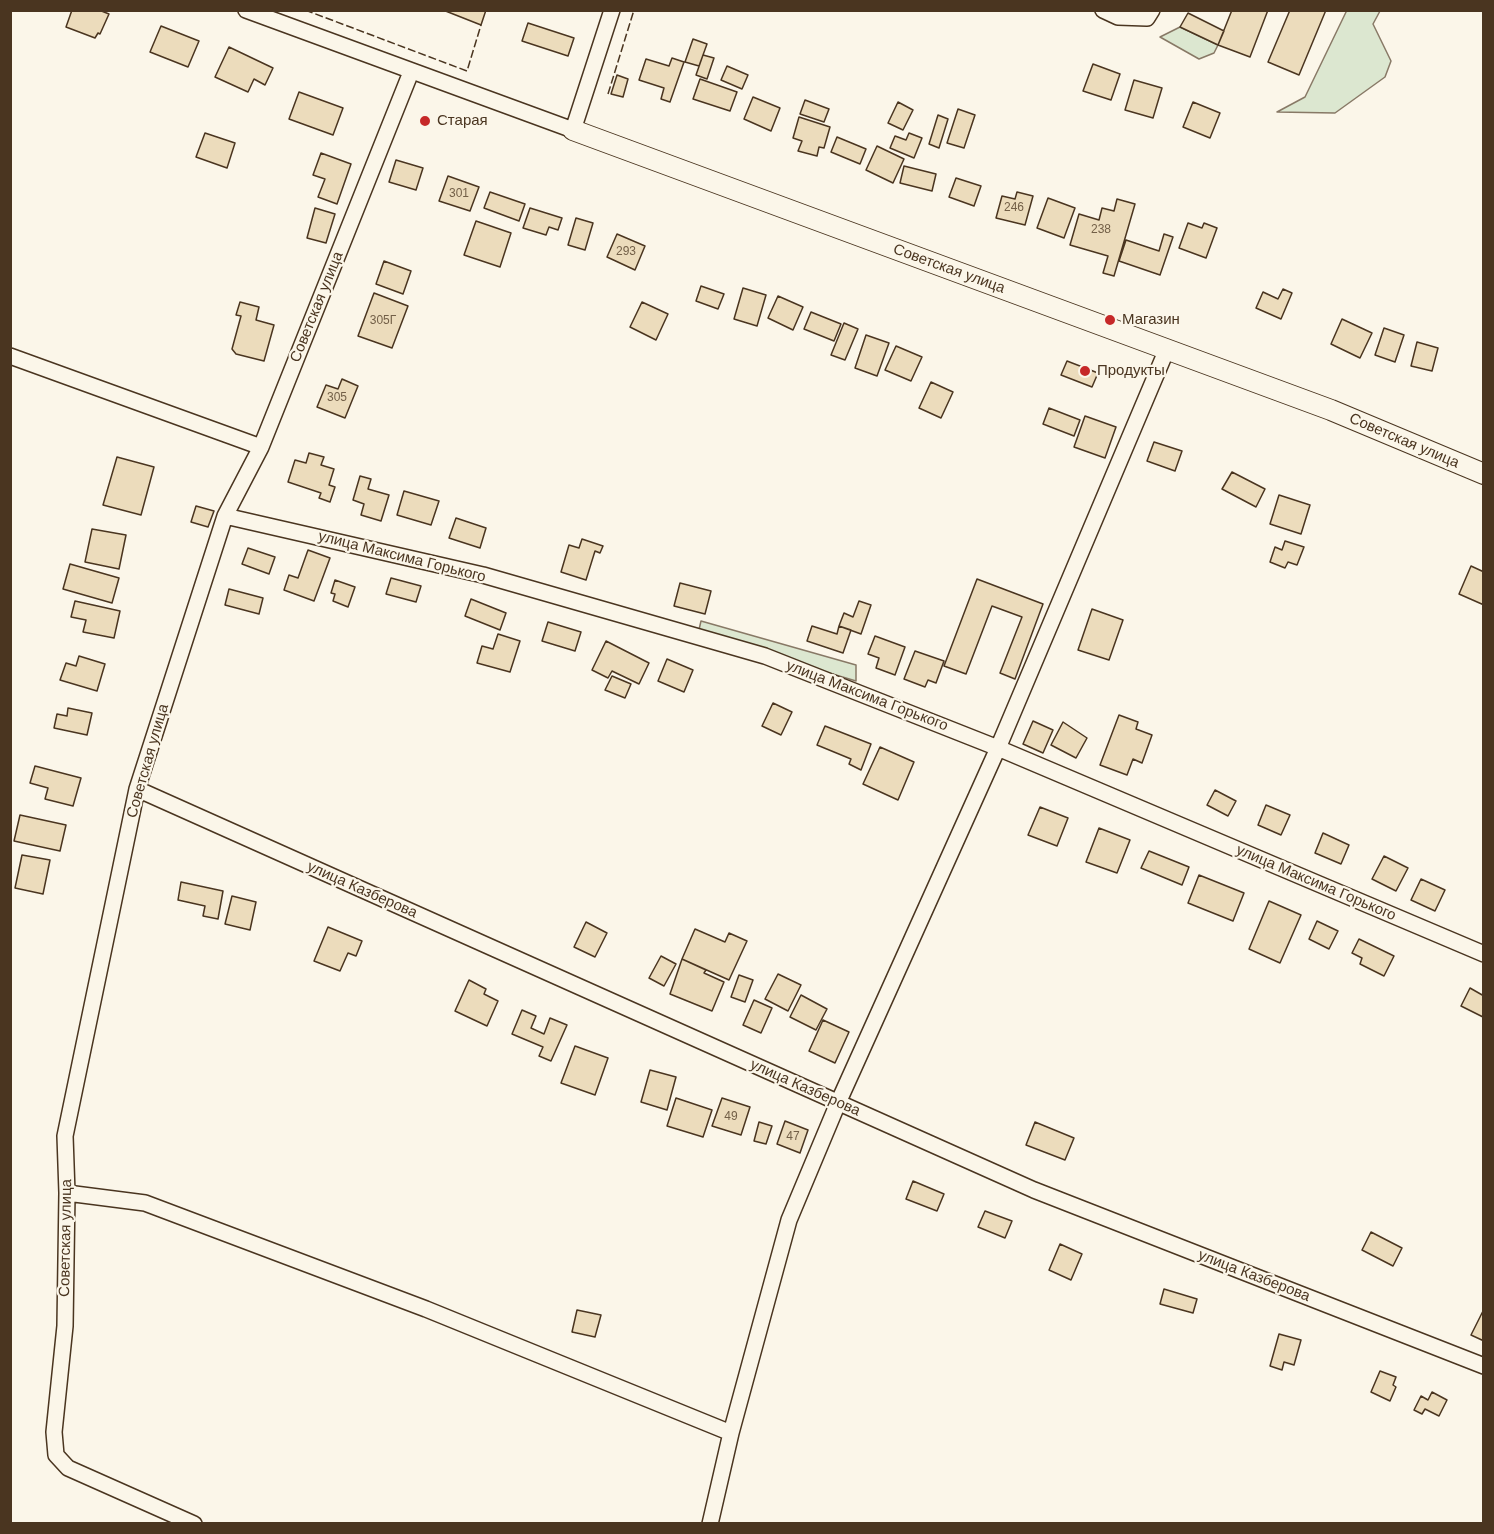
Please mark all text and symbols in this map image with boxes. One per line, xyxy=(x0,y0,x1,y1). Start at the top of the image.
place label: Старая xyxy=(437,112,488,130)
marker: Старая xyxy=(418,114,432,128)
house number: 301 xyxy=(449,187,469,201)
house number: 246 xyxy=(1004,201,1024,215)
house number: 238 xyxy=(1091,223,1111,237)
street label: Советская улица xyxy=(891,240,1007,298)
house number: 293 xyxy=(616,245,636,259)
street label: Советская улица xyxy=(287,249,347,365)
place label: Магазин xyxy=(1122,311,1180,329)
marker: Магазин xyxy=(1103,313,1117,327)
house number: 305Г xyxy=(370,314,396,328)
place label: Продукты xyxy=(1097,362,1165,380)
marker: Продукты xyxy=(1078,364,1092,378)
house number: 305 xyxy=(327,391,347,405)
street label: Советская улица xyxy=(1346,410,1462,472)
street label: улица Максима Горького xyxy=(316,527,488,587)
street label: улица Максима Горького xyxy=(783,657,951,735)
street label: Советская улица xyxy=(123,702,173,820)
street label: улица Максима Горького xyxy=(1233,841,1399,925)
street label: улица Казберова xyxy=(304,858,420,922)
street label: улица Казберова xyxy=(747,1056,863,1120)
house number: 49 xyxy=(724,1110,738,1124)
house number: 47 xyxy=(786,1130,800,1144)
street label: Советская улица xyxy=(56,1179,76,1297)
street label: улица Казберова xyxy=(1195,1246,1313,1306)

